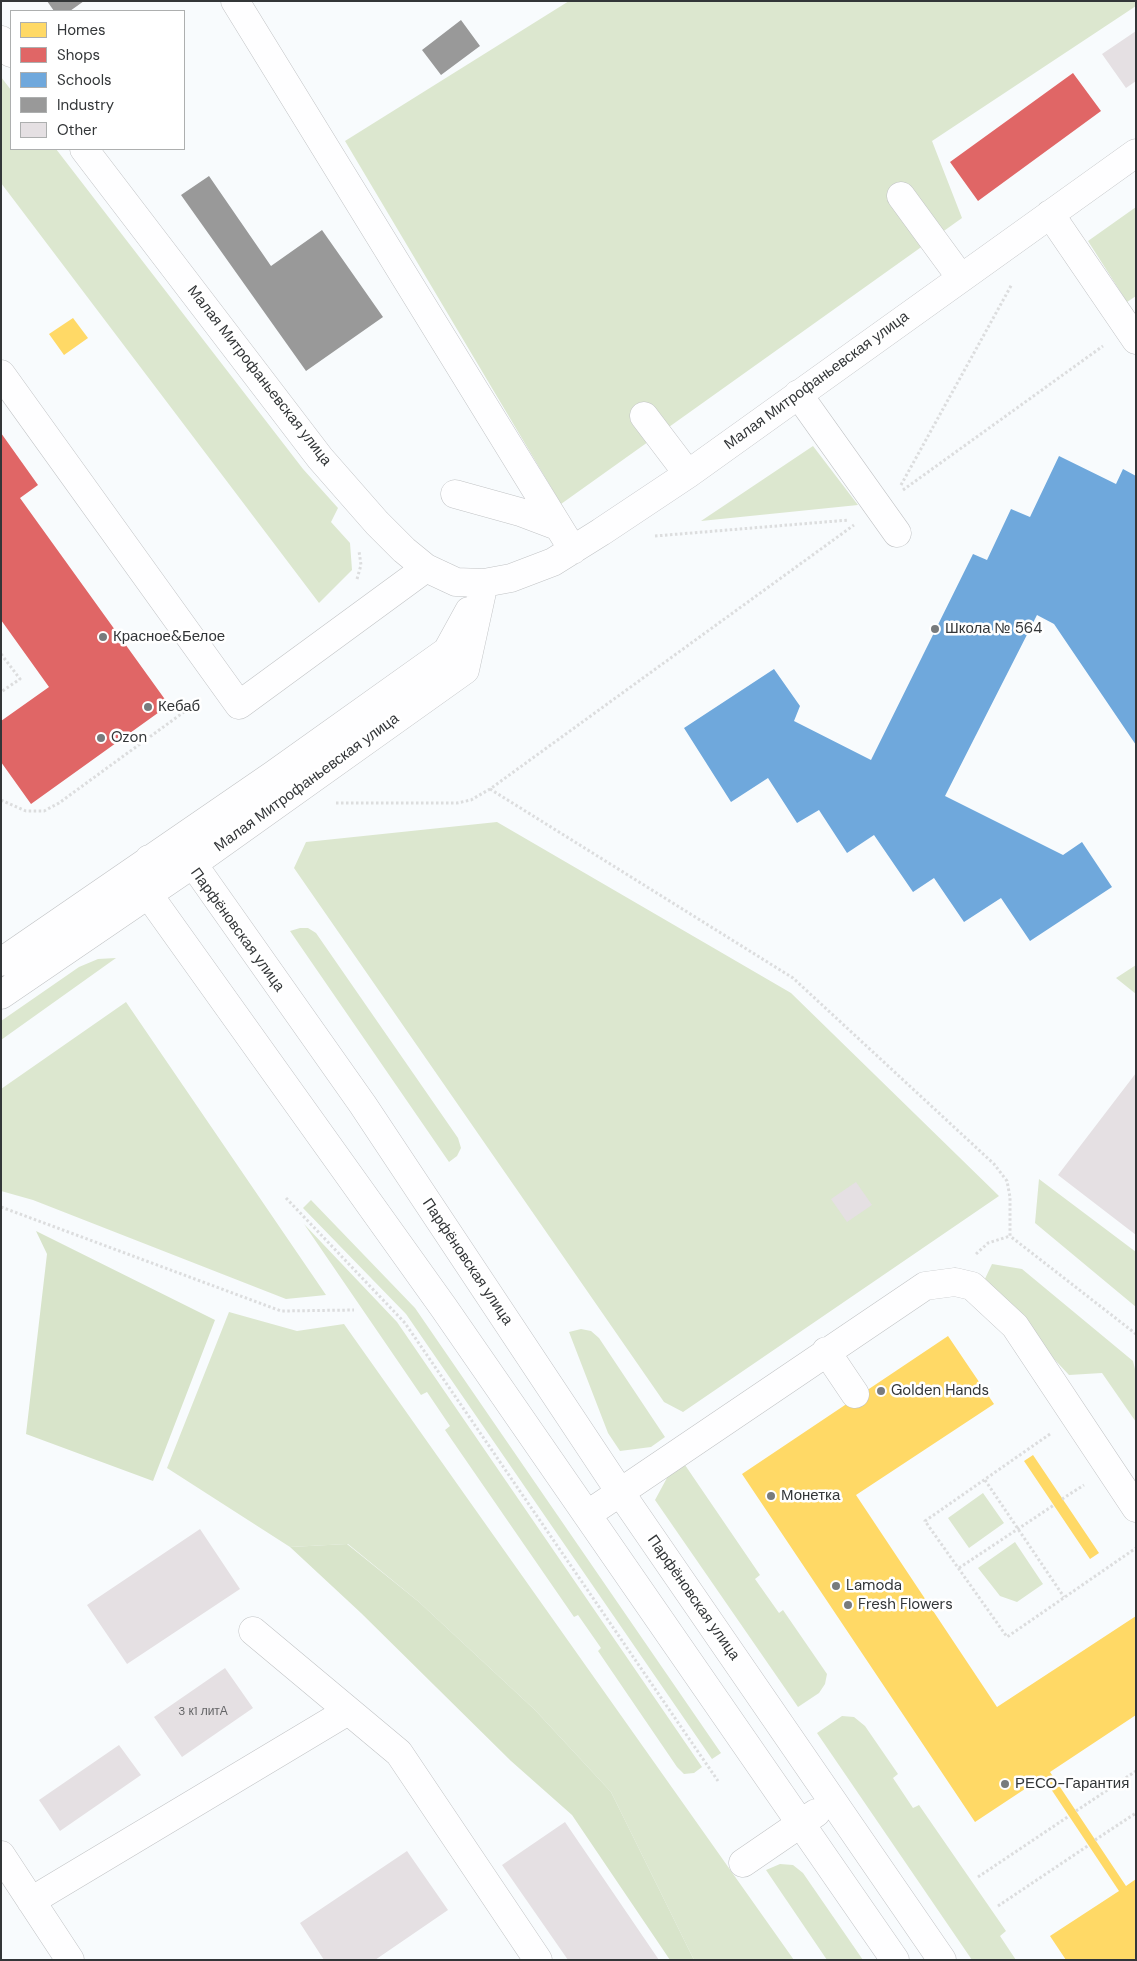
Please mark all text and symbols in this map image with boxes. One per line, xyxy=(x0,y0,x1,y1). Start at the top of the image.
legend xyxy=(10,10,185,150)
text: Homes xyxy=(57,20,106,40)
text: Shops xyxy=(57,45,100,65)
text: Schools xyxy=(57,70,112,90)
text: Industry xyxy=(57,95,114,115)
text: Other xyxy=(57,120,97,140)
street label: Малая Митрофаньевская улица xyxy=(183,282,335,470)
street label: Малая Митрофаньевская улица xyxy=(721,308,913,454)
place label: Школа № 564 xyxy=(945,620,1042,638)
marker: Школа № 564 xyxy=(929,623,941,635)
place label: Красное&Белое xyxy=(113,628,225,646)
marker: Красное&Белое xyxy=(97,631,109,643)
place label: Кебаб xyxy=(158,698,200,716)
marker: Кебаб xyxy=(142,701,154,713)
street label: Малая Митрофаньевская улица xyxy=(211,710,403,856)
place label: Ozon xyxy=(111,729,147,747)
marker: Ozon xyxy=(95,732,107,744)
street label: Парфёновская улица xyxy=(186,865,288,995)
street label: Парфёновская улица xyxy=(418,1195,516,1329)
place label: Golden Hands xyxy=(891,1382,989,1400)
marker: Golden Hands xyxy=(875,1385,887,1397)
place label: Монетка xyxy=(781,1487,840,1505)
marker: Монетка xyxy=(765,1490,777,1502)
street label: Парфёновская улица xyxy=(643,1532,743,1664)
place label: Lamoda xyxy=(846,1577,902,1595)
marker: Lamoda xyxy=(830,1580,842,1592)
place label: Fresh Flowers xyxy=(858,1596,953,1614)
marker: Fresh Flowers xyxy=(842,1599,854,1611)
house number: 3 к1 литА xyxy=(178,1705,228,1719)
place label: РЕСО-Гарантия xyxy=(1015,1775,1129,1793)
marker: РЕСО-Гарантия xyxy=(999,1778,1011,1790)

